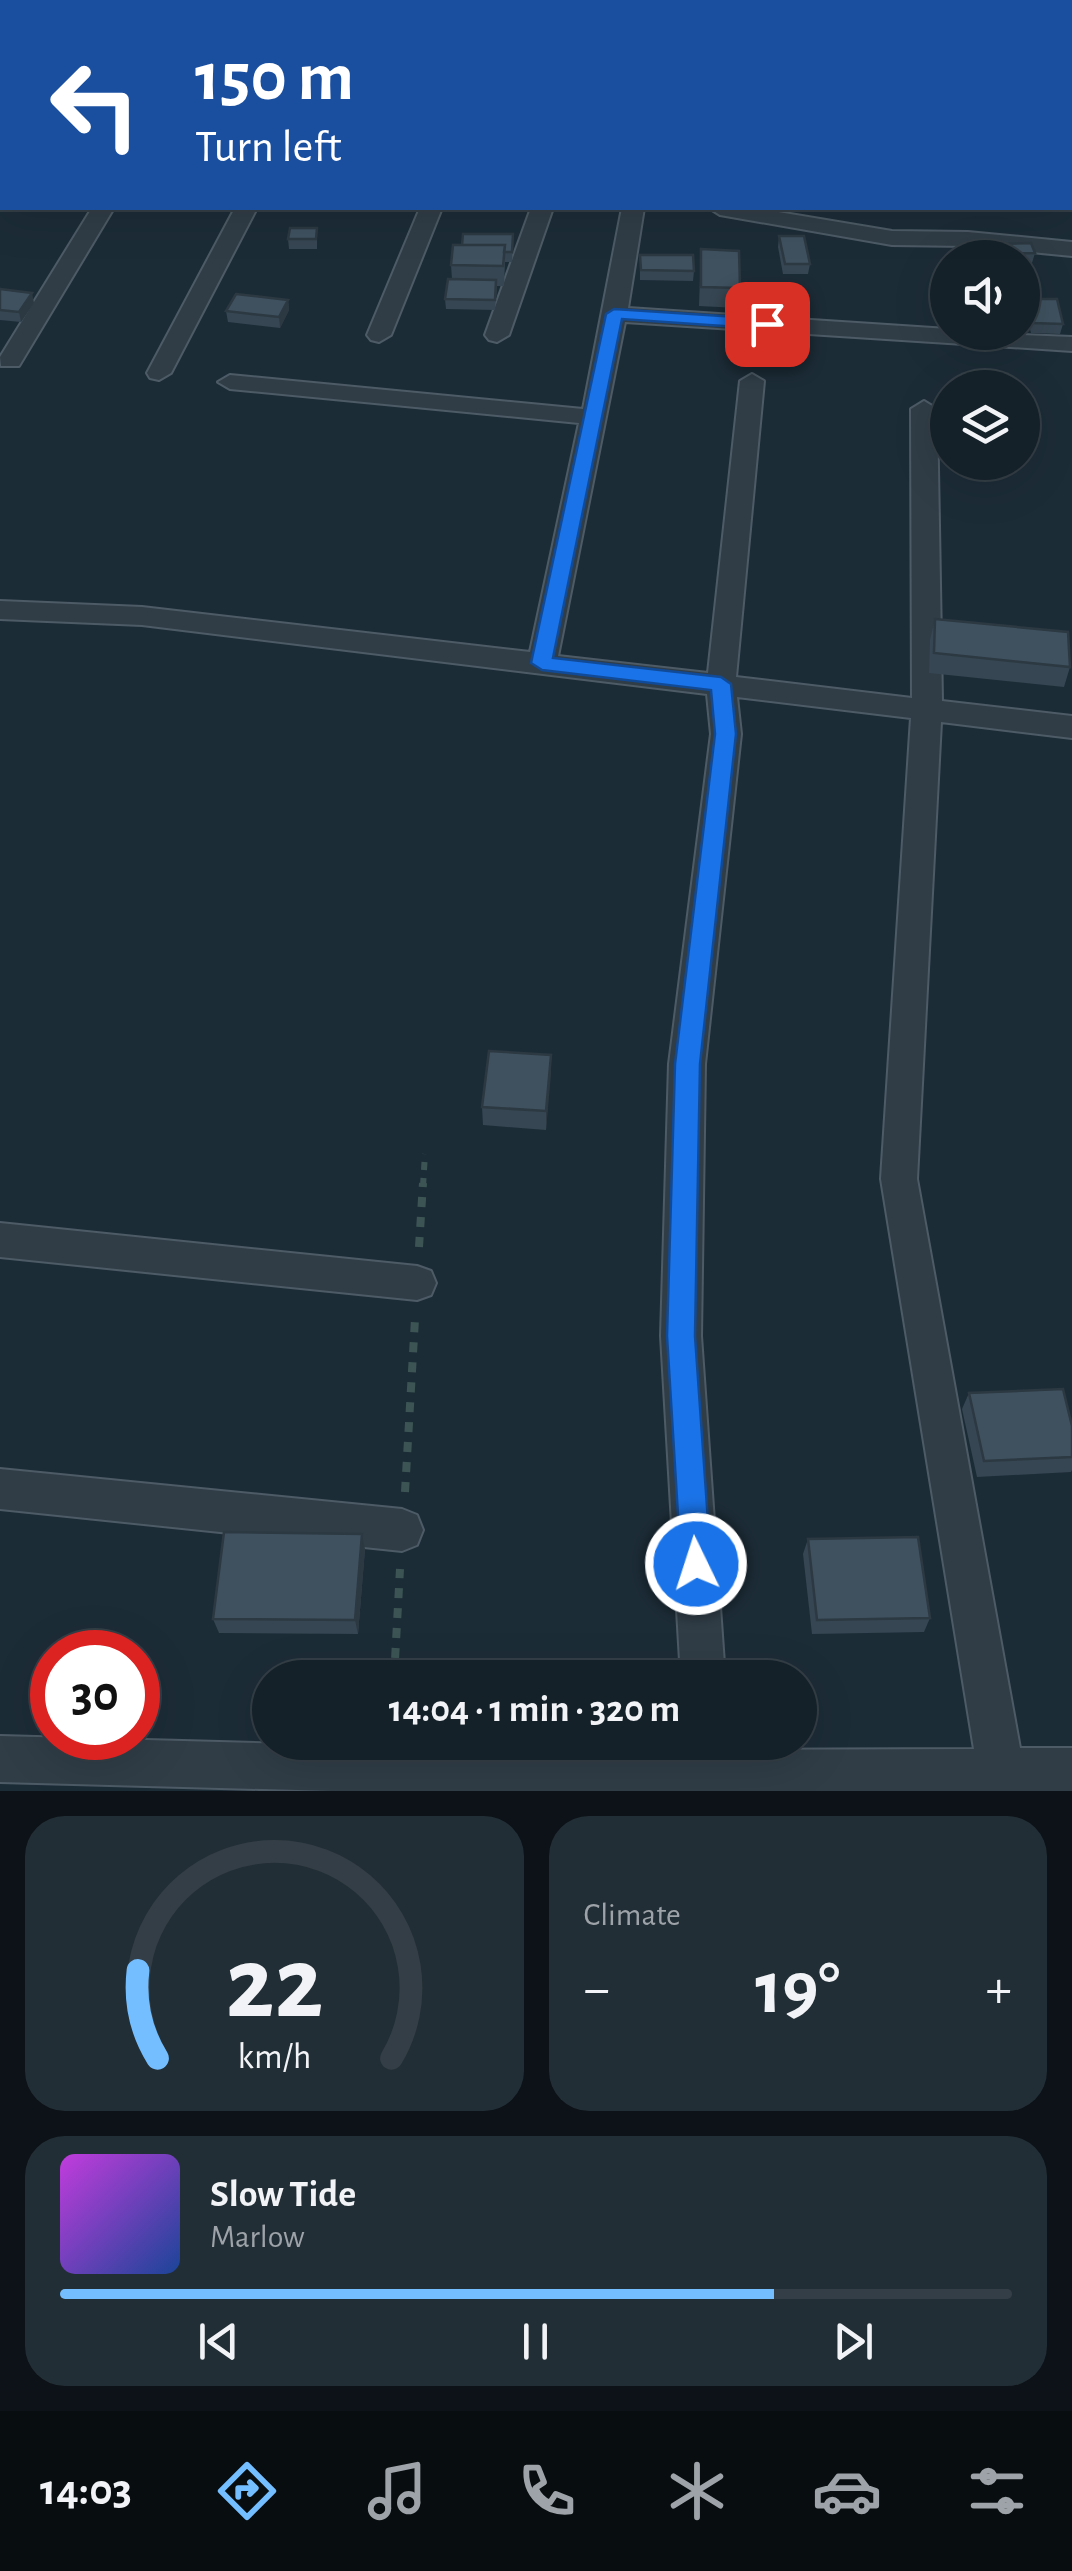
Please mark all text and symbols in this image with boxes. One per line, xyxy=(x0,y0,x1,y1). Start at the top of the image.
icon: left xyxy=(30,40,160,170)
text: 150 m xyxy=(195,43,354,113)
text: Turn left xyxy=(195,125,342,170)
map controls xyxy=(930,240,1040,480)
button: sound xyxy=(930,240,1040,350)
pin xyxy=(725,282,810,367)
icon: arrive xyxy=(740,297,795,352)
button: layers xyxy=(930,370,1040,480)
position arrow xyxy=(644,1512,748,1616)
speed limit sign: 30 xyxy=(30,1630,160,1760)
text: 14:04 · 1 min · 320 m xyxy=(389,1691,680,1729)
text: Climate xyxy=(584,1899,681,1931)
text: 22 xyxy=(225,1933,323,2037)
text: 19° xyxy=(755,1952,840,2027)
text: − xyxy=(584,1962,610,2017)
text: + xyxy=(986,1962,1012,2017)
text: km/h xyxy=(237,2039,311,2075)
text: Slow Tide xyxy=(210,2176,356,2214)
text: Marlow xyxy=(210,2221,305,2253)
icon: previous xyxy=(191,2314,246,2369)
icon: pause xyxy=(508,2314,563,2369)
icon: next xyxy=(826,2314,881,2369)
icon: directions xyxy=(212,2456,282,2526)
icon: music xyxy=(362,2456,432,2526)
icon: phone xyxy=(512,2456,582,2526)
icon: climate xyxy=(662,2456,732,2526)
icon: car xyxy=(812,2456,882,2526)
icon: filters xyxy=(962,2456,1032,2526)
text: 14:03 xyxy=(40,2468,132,2513)

